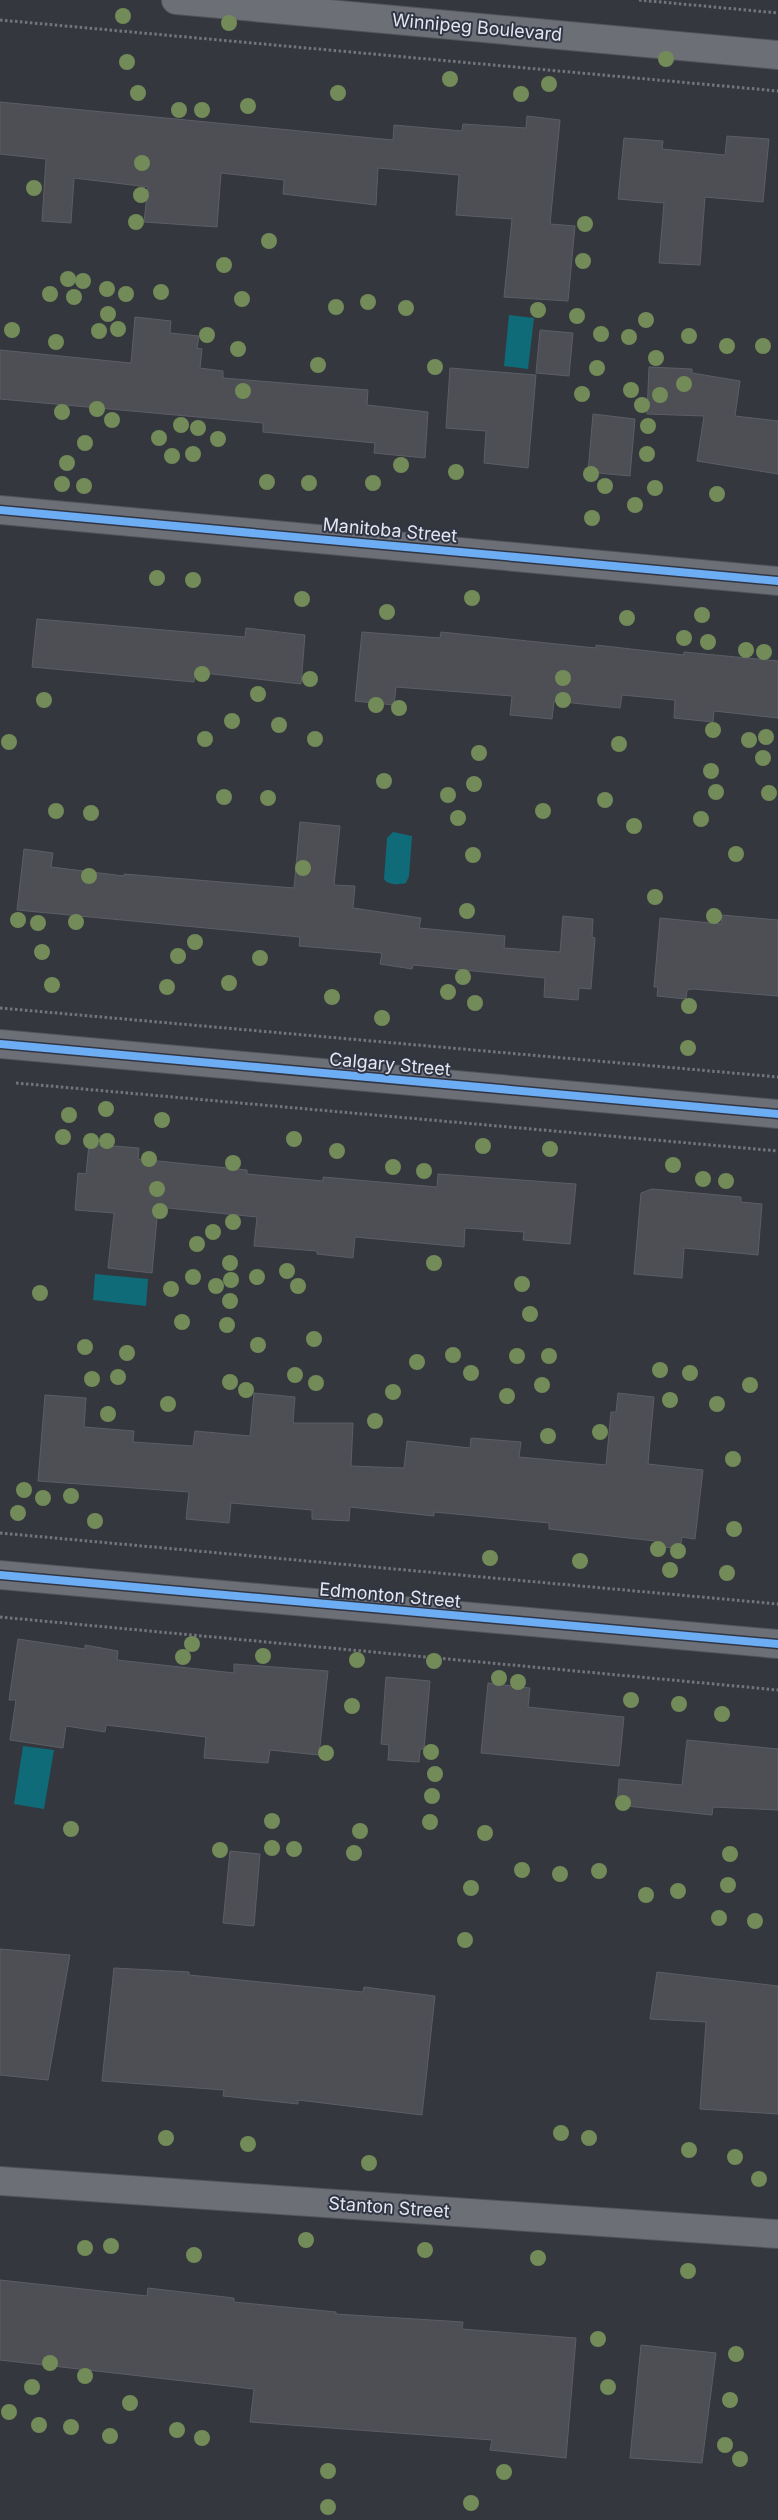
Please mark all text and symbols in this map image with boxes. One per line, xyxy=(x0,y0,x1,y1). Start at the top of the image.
street label: Winnipeg Boulevard xyxy=(391,9,563,45)
street label: Manitoba Street xyxy=(322,514,458,546)
street label: Calgary Street xyxy=(328,1048,452,1080)
street label: Edmonton Street xyxy=(318,1578,462,1612)
street label: Stanton Street xyxy=(328,2192,450,2222)

